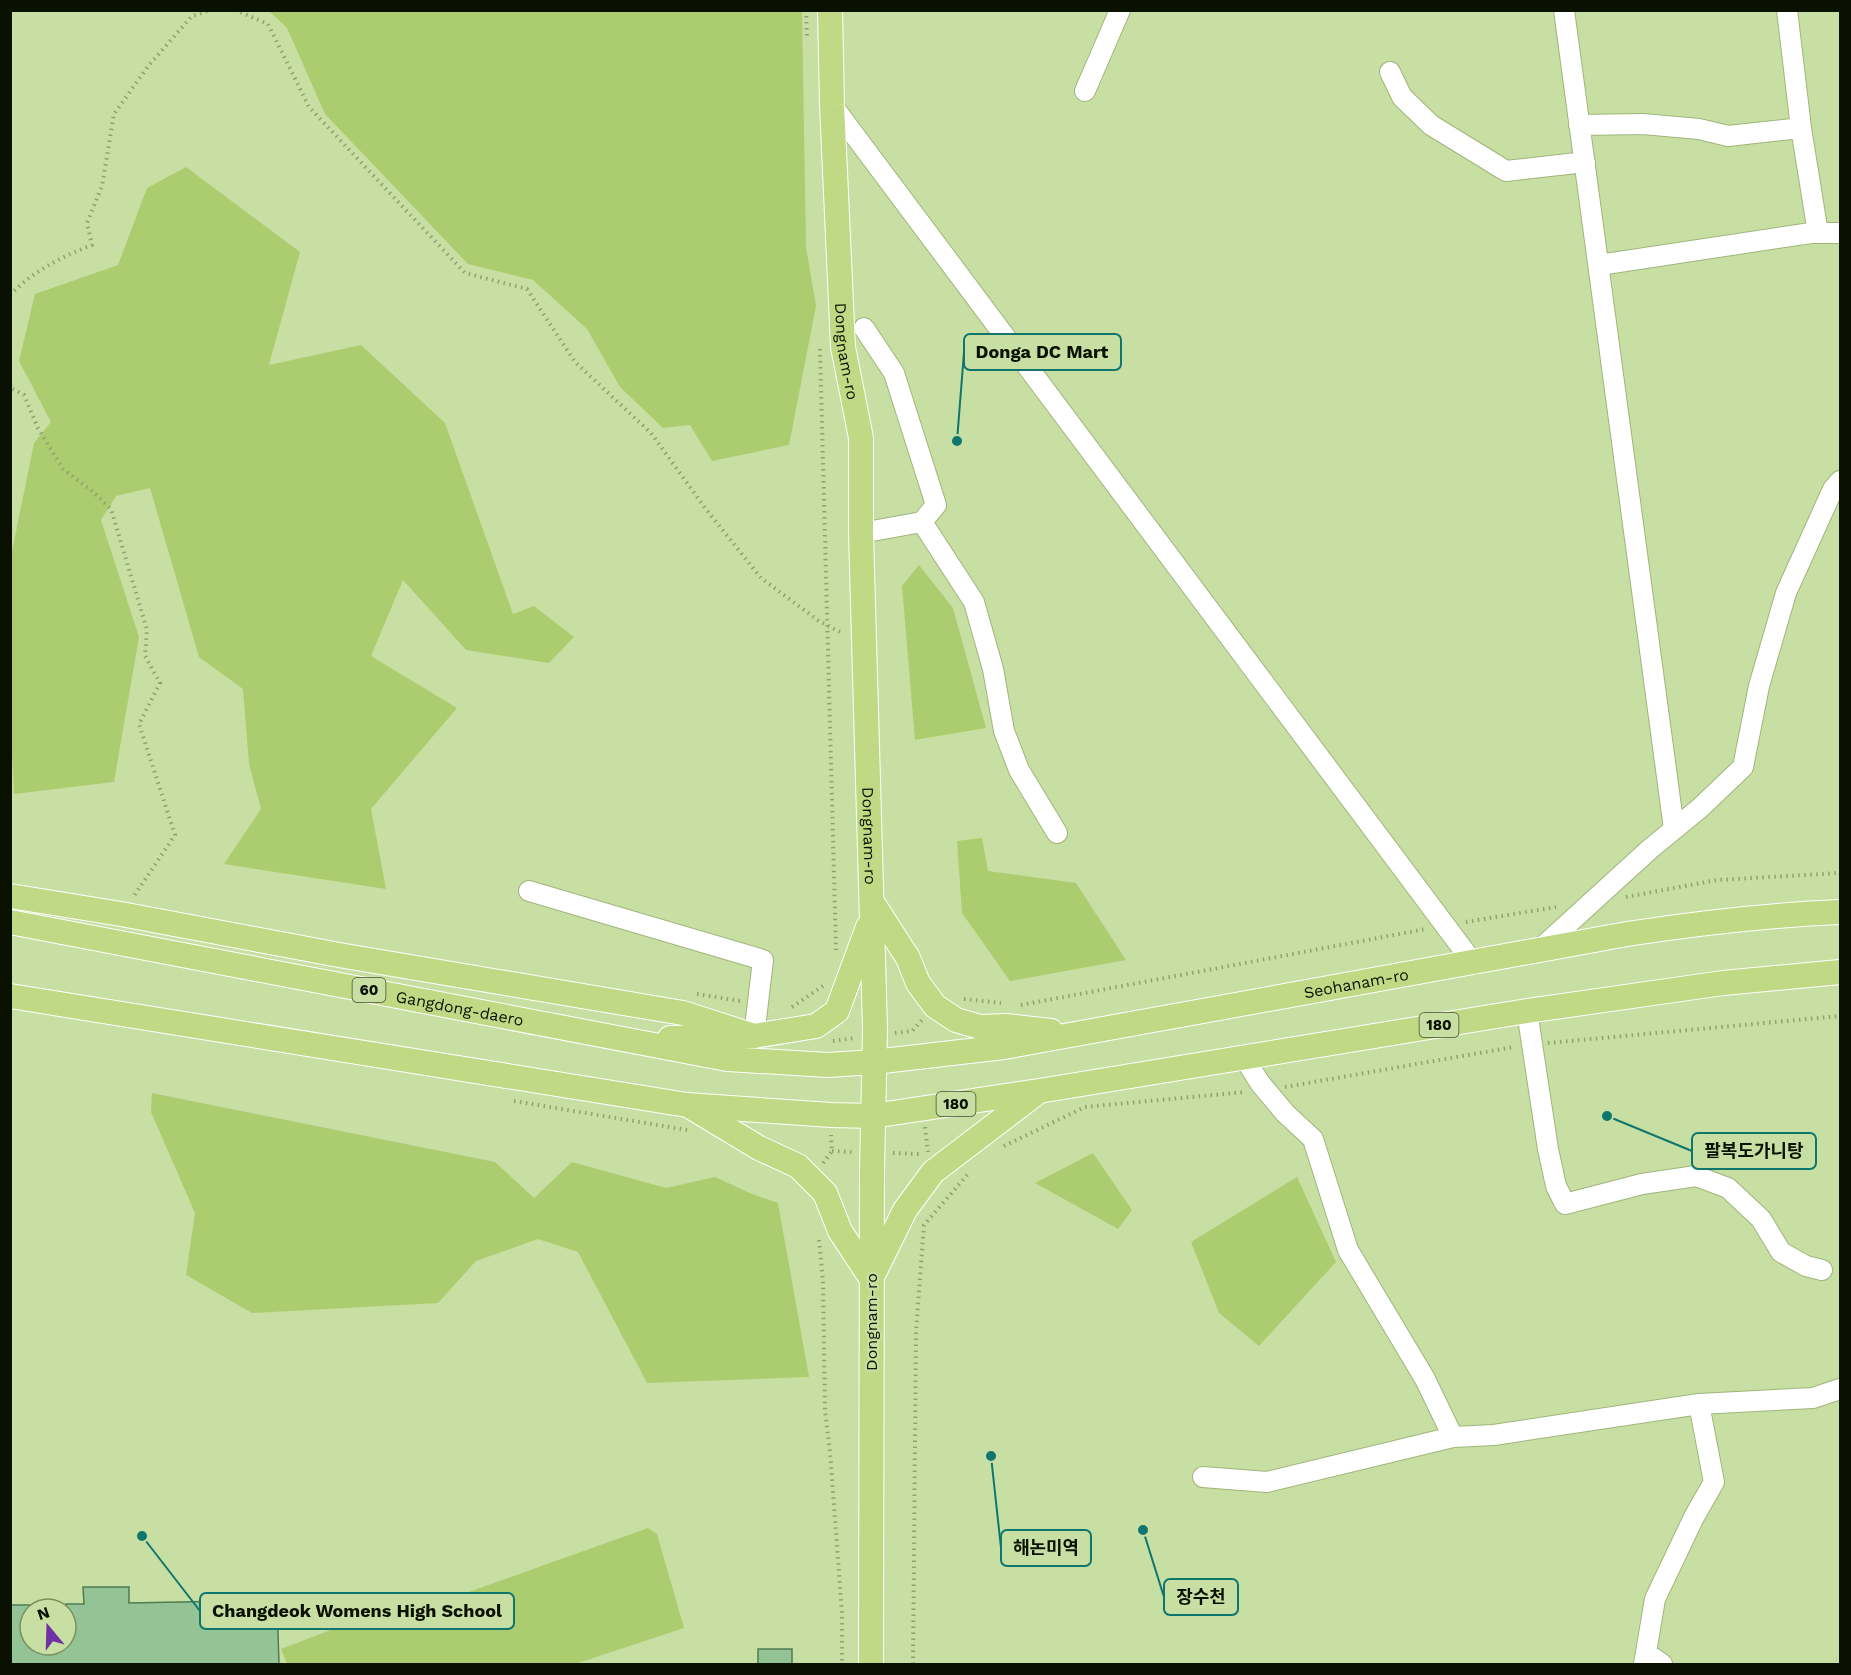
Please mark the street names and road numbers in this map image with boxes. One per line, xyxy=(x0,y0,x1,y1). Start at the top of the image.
street label: Dongnam-ro xyxy=(832,302,863,401)
street label: Dongnam-ro xyxy=(859,787,880,885)
street label: Seohanam-ro xyxy=(1302,964,1410,1002)
road number: 60 xyxy=(352,978,386,1002)
street label: Gangdong-daero xyxy=(394,986,525,1029)
road number: 180 xyxy=(1420,1013,1458,1037)
road number: 180 xyxy=(936,1092,976,1116)
street label: Dongnam-ro xyxy=(862,1273,881,1371)

